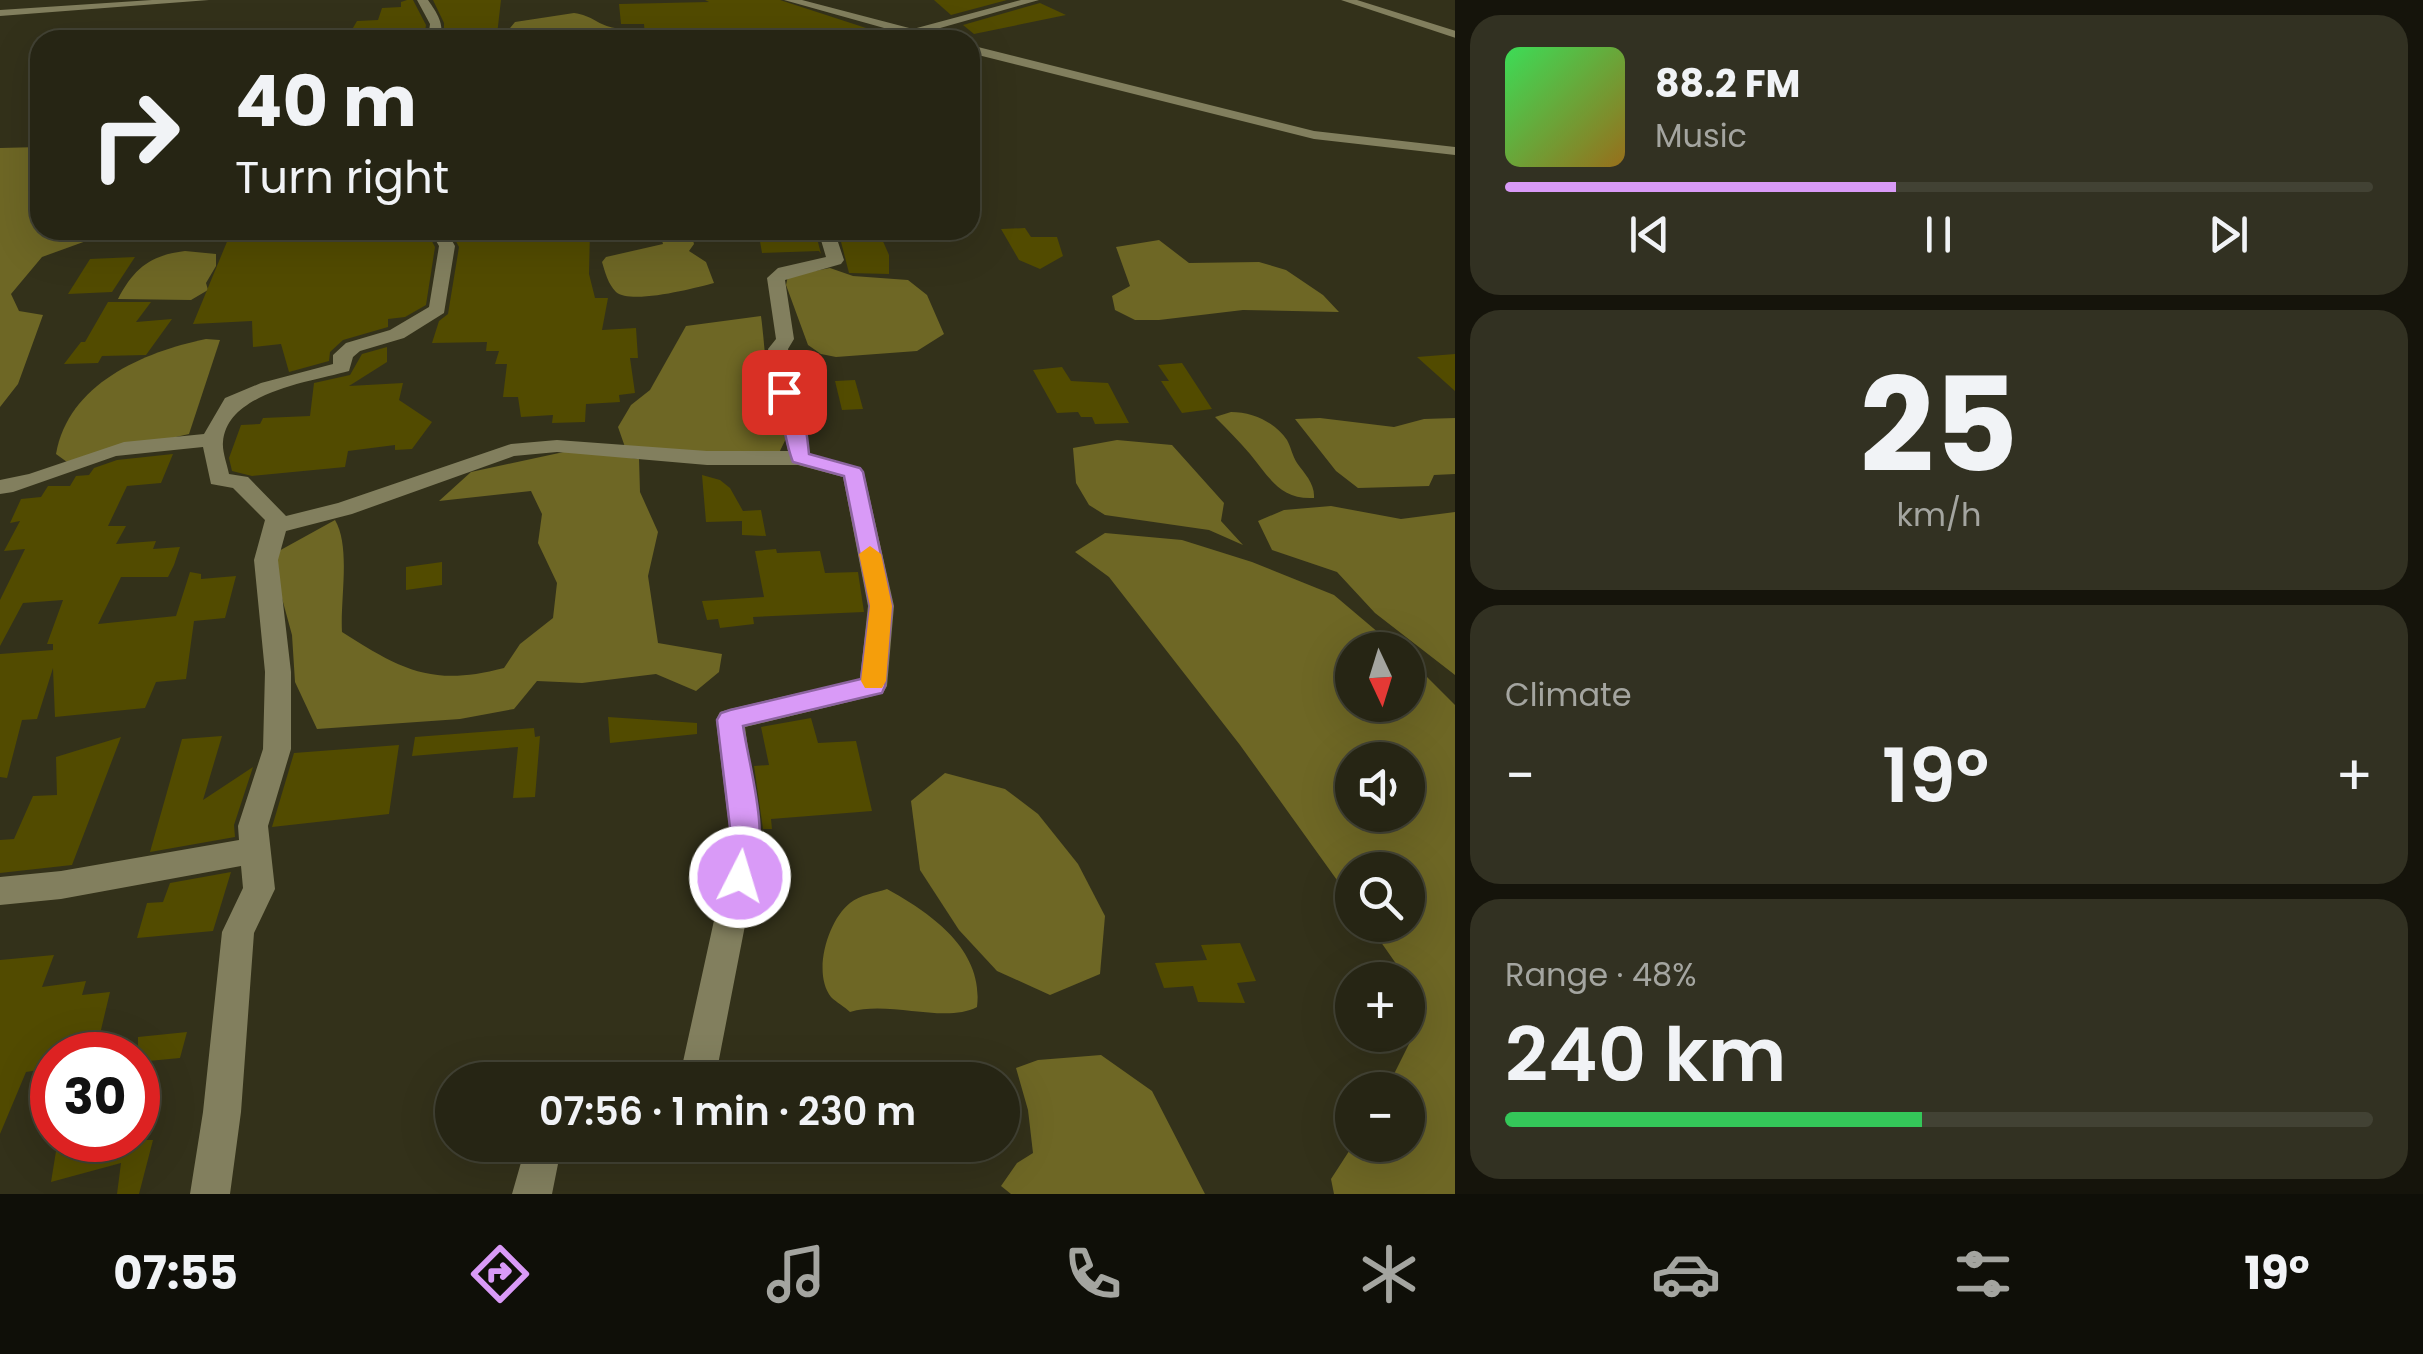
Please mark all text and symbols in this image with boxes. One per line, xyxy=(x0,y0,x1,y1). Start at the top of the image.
text: 40 m xyxy=(235,52,417,151)
text: 88.2 FM xyxy=(1655,57,1800,110)
icon: right xyxy=(70,70,200,200)
text: Music xyxy=(1655,113,1747,158)
text: Turn right xyxy=(235,146,449,209)
icon: previous xyxy=(1622,207,1677,262)
icon: pause xyxy=(1911,207,1966,262)
icon: next xyxy=(2201,207,2256,262)
text: 25 xyxy=(1860,334,2018,517)
pin xyxy=(742,350,827,435)
icon: arrive xyxy=(757,365,812,420)
text: km/h xyxy=(1896,492,1982,537)
north arrow xyxy=(1335,632,1425,722)
map controls xyxy=(1335,632,1425,1162)
text: Climate xyxy=(1505,672,1632,717)
text: 19° xyxy=(1882,723,1989,828)
text: − xyxy=(1505,737,1535,814)
text: + xyxy=(2335,737,2373,814)
button: sound xyxy=(1335,742,1425,832)
position arrow xyxy=(688,825,792,929)
button: search xyxy=(1335,852,1425,942)
text: Range · 48% xyxy=(1505,952,1697,997)
button: + xyxy=(1335,962,1425,1052)
text: 240 km xyxy=(1505,1002,1786,1107)
speed limit sign: 30 xyxy=(30,1032,160,1162)
button: − xyxy=(1335,1072,1425,1162)
text: 07:56 · 1 min · 230 m xyxy=(539,1085,916,1138)
icon: directions xyxy=(465,1239,535,1309)
icon: music xyxy=(761,1239,831,1309)
icon: phone xyxy=(1058,1239,1128,1309)
icon: climate xyxy=(1354,1239,1424,1309)
icon: car xyxy=(1651,1239,1721,1309)
icon: filters xyxy=(1948,1239,2018,1309)
text: 07:55 xyxy=(113,1242,238,1305)
text: 19° xyxy=(2244,1242,2310,1305)

